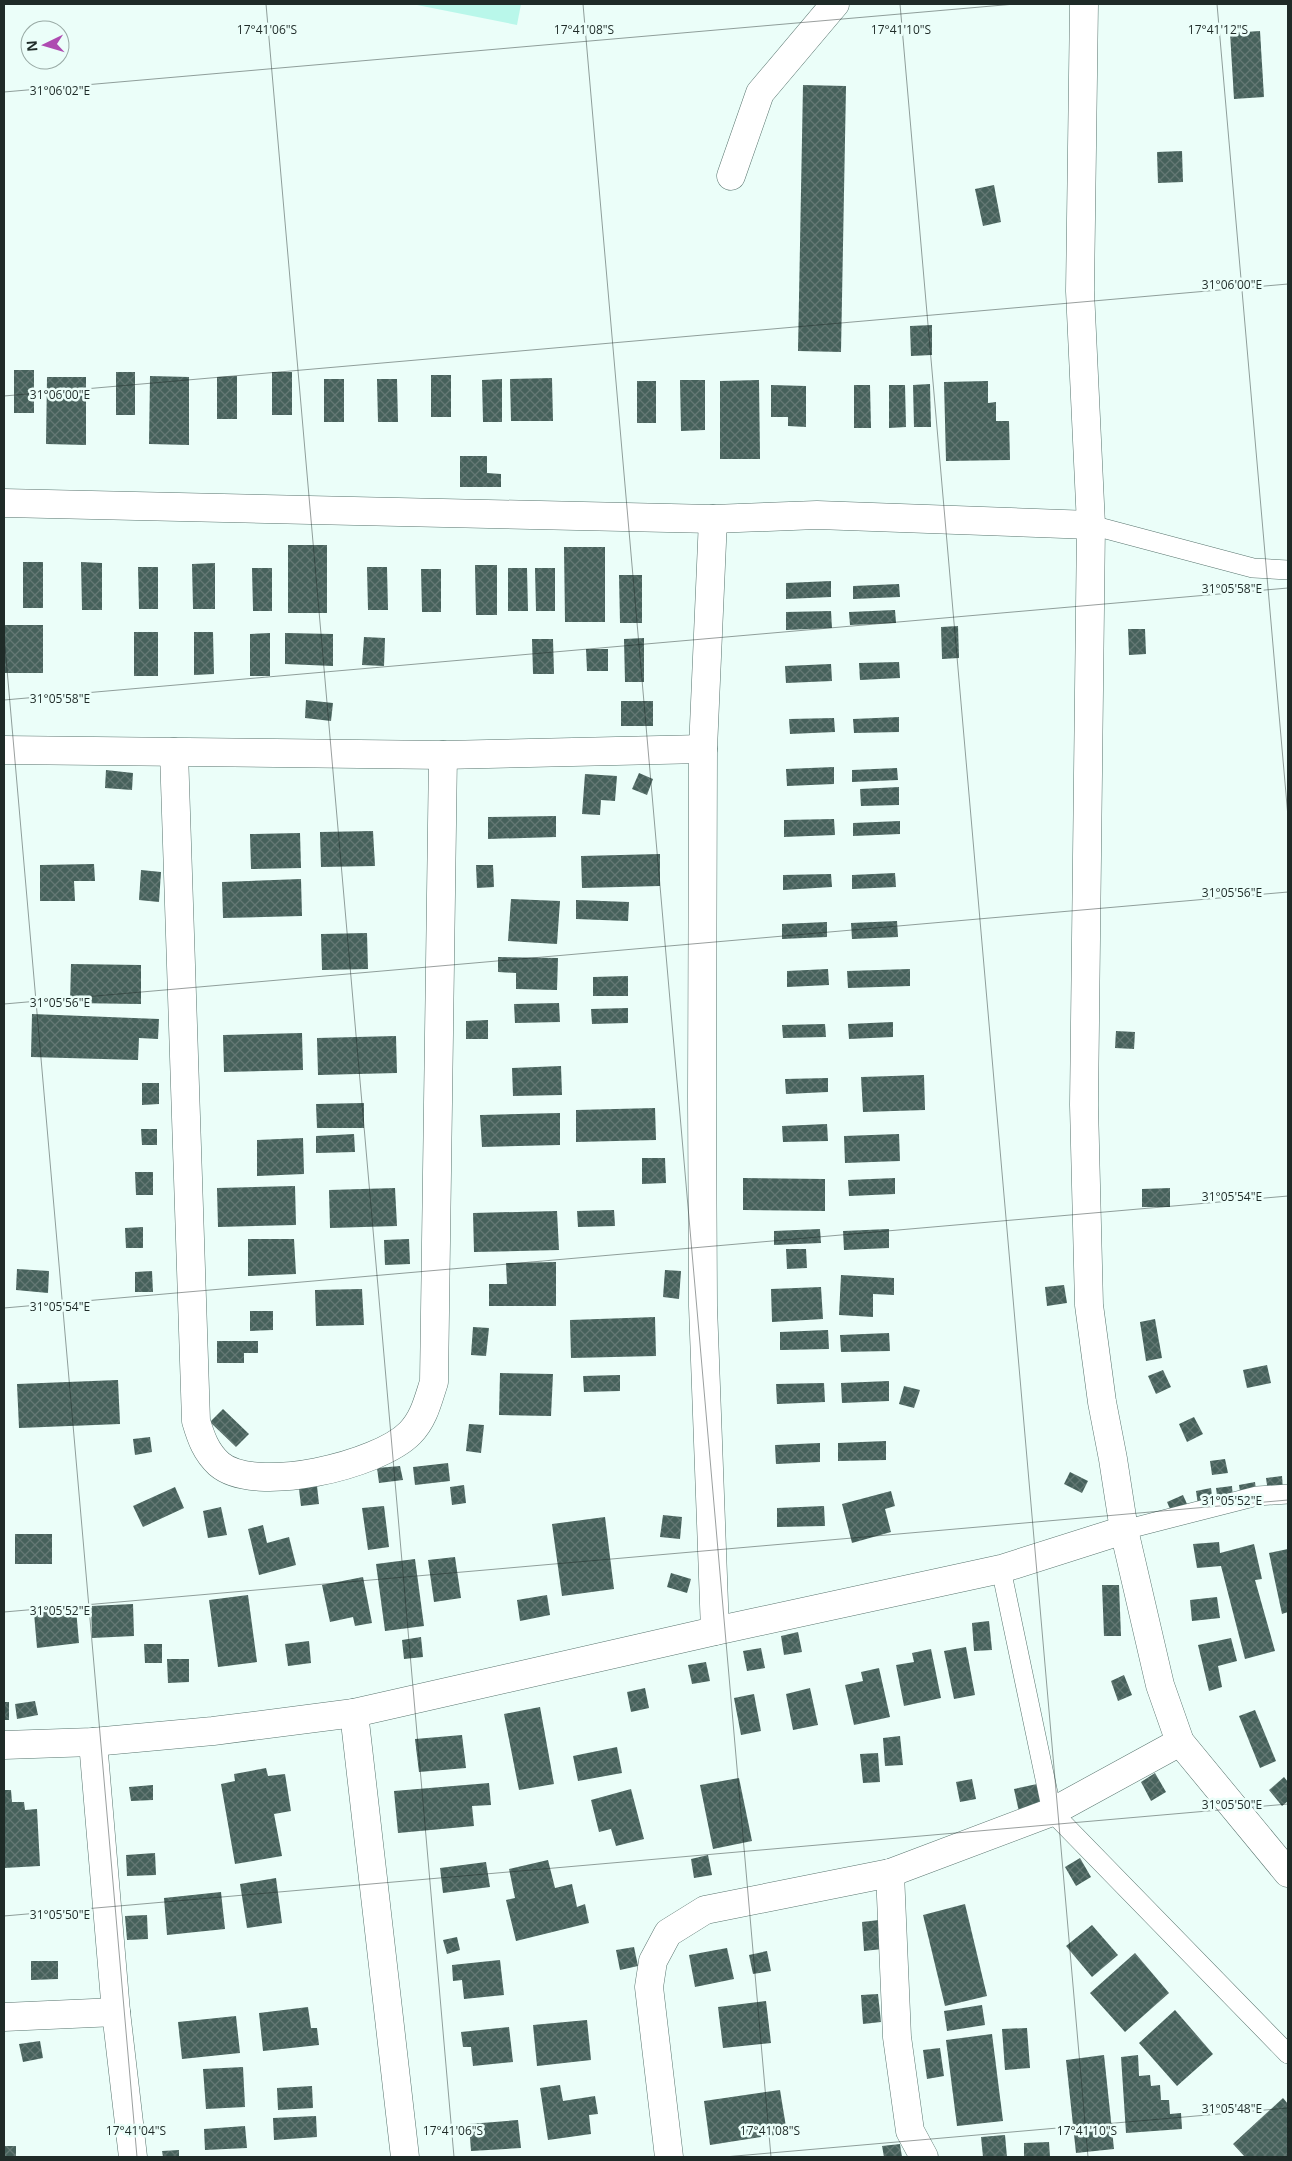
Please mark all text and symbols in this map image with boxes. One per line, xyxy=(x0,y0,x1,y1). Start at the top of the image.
north arrow xyxy=(20,20,70,70)
text: 17°41'06"S xyxy=(237,21,297,38)
text: 17°41'08"S xyxy=(554,21,614,38)
text: 17°41'10"S xyxy=(871,21,931,38)
text: 17°41'12"S xyxy=(1188,21,1248,38)
text: N xyxy=(22,40,42,53)
text: 31°06'02"E xyxy=(30,82,90,99)
text: 31°06'00"E xyxy=(1202,276,1262,293)
text: 31°06'00"E xyxy=(30,386,90,403)
text: 31°05'58"E xyxy=(1202,580,1262,597)
text: 31°05'58"E xyxy=(30,690,90,707)
text: 31°05'56"E xyxy=(1202,884,1262,901)
text: 31°05'56"E xyxy=(30,994,90,1011)
text: 31°05'54"E xyxy=(1202,1188,1262,1205)
text: 31°05'54"E xyxy=(30,1298,90,1315)
text: 31°05'52"E xyxy=(1202,1492,1262,1509)
text: 31°05'52"E xyxy=(30,1602,90,1619)
text: 31°05'50"E xyxy=(1202,1796,1262,1813)
text: 31°05'50"E xyxy=(30,1906,90,1923)
text: 31°05'48"E xyxy=(1202,2100,1262,2117)
text: 17°41'04"S xyxy=(106,2122,166,2139)
text: 17°41'06"S xyxy=(423,2122,483,2139)
text: 17°41'08"S xyxy=(740,2122,800,2139)
text: 17°41'10"S xyxy=(1057,2122,1117,2139)

